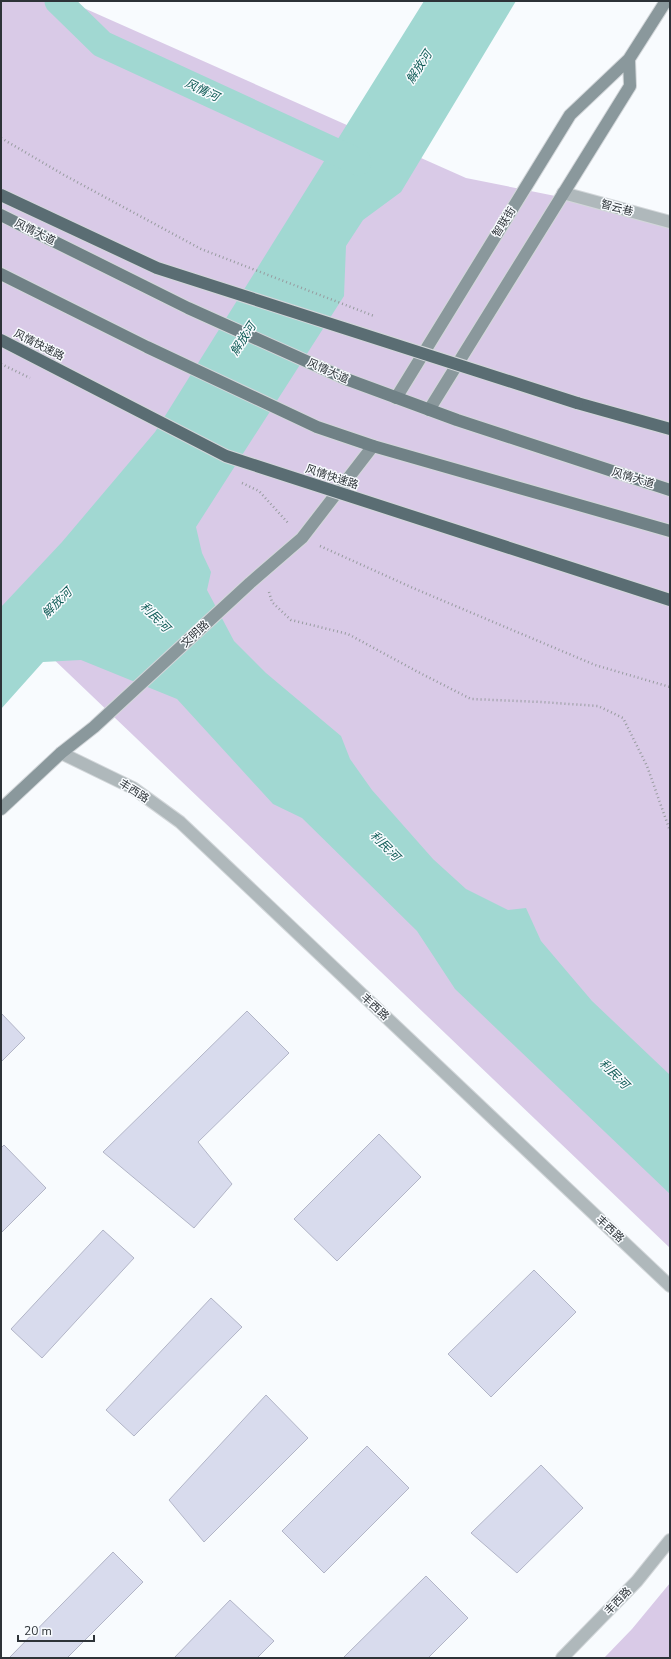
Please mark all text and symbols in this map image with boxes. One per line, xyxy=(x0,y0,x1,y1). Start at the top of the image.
water label: 解放河 xyxy=(402,46,437,86)
water label: 风情河 xyxy=(182,75,224,106)
street label: 智云巷 xyxy=(599,196,635,220)
street label: 智联街 xyxy=(489,204,519,240)
street label: 风情大道 xyxy=(12,216,58,248)
water label: 解放河 xyxy=(226,318,261,358)
street label: 风情快速路 xyxy=(11,326,67,364)
street label: 风情大道 xyxy=(305,355,351,387)
street label: 风情快速路 xyxy=(304,461,360,493)
street label: 风情大道 xyxy=(610,464,656,492)
water label: 解放河 xyxy=(39,583,77,621)
water label: 利民河 xyxy=(137,599,175,637)
street label: 文明路 xyxy=(178,617,212,651)
street label: 丰西路 xyxy=(116,776,152,806)
water label: 利民河 xyxy=(367,828,405,866)
street label: 丰西路 xyxy=(358,990,392,1024)
water label: 利民河 xyxy=(596,1056,634,1094)
street label: 丰西路 xyxy=(593,1212,627,1246)
street label: 丰西路 xyxy=(601,1584,635,1618)
scale bar xyxy=(18,1617,94,1643)
text: 20 m xyxy=(24,1623,52,1639)

